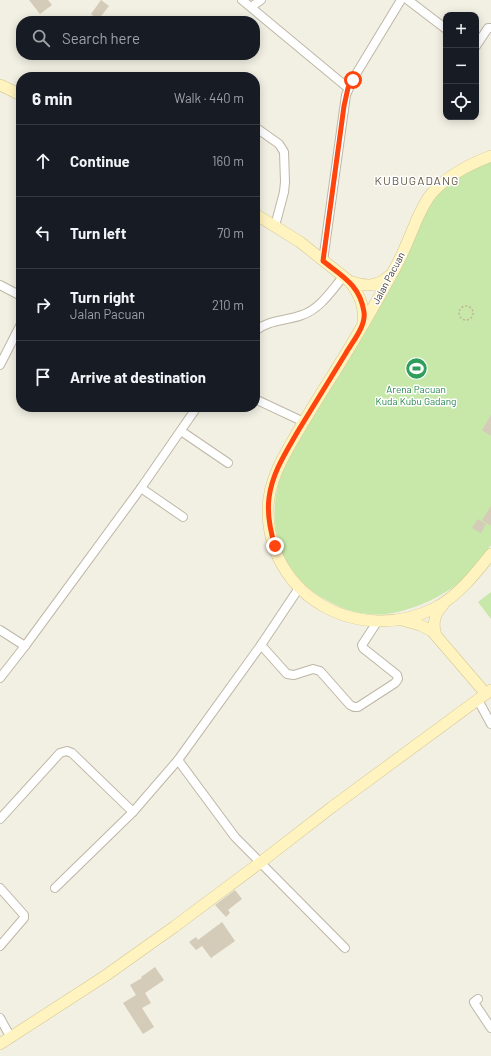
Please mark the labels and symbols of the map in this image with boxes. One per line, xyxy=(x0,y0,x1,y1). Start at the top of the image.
route start xyxy=(344,71,362,89)
district label: KUBUGADANG xyxy=(375,173,459,187)
street label: Jalan Pacuan xyxy=(369,250,407,306)
sports icon: Arena Pacuan Kuda Kubu Gadang xyxy=(403,356,429,382)
place label: Arena Pacuan Kuda Kubu Gadang xyxy=(376,383,456,407)
route end xyxy=(266,537,284,555)

